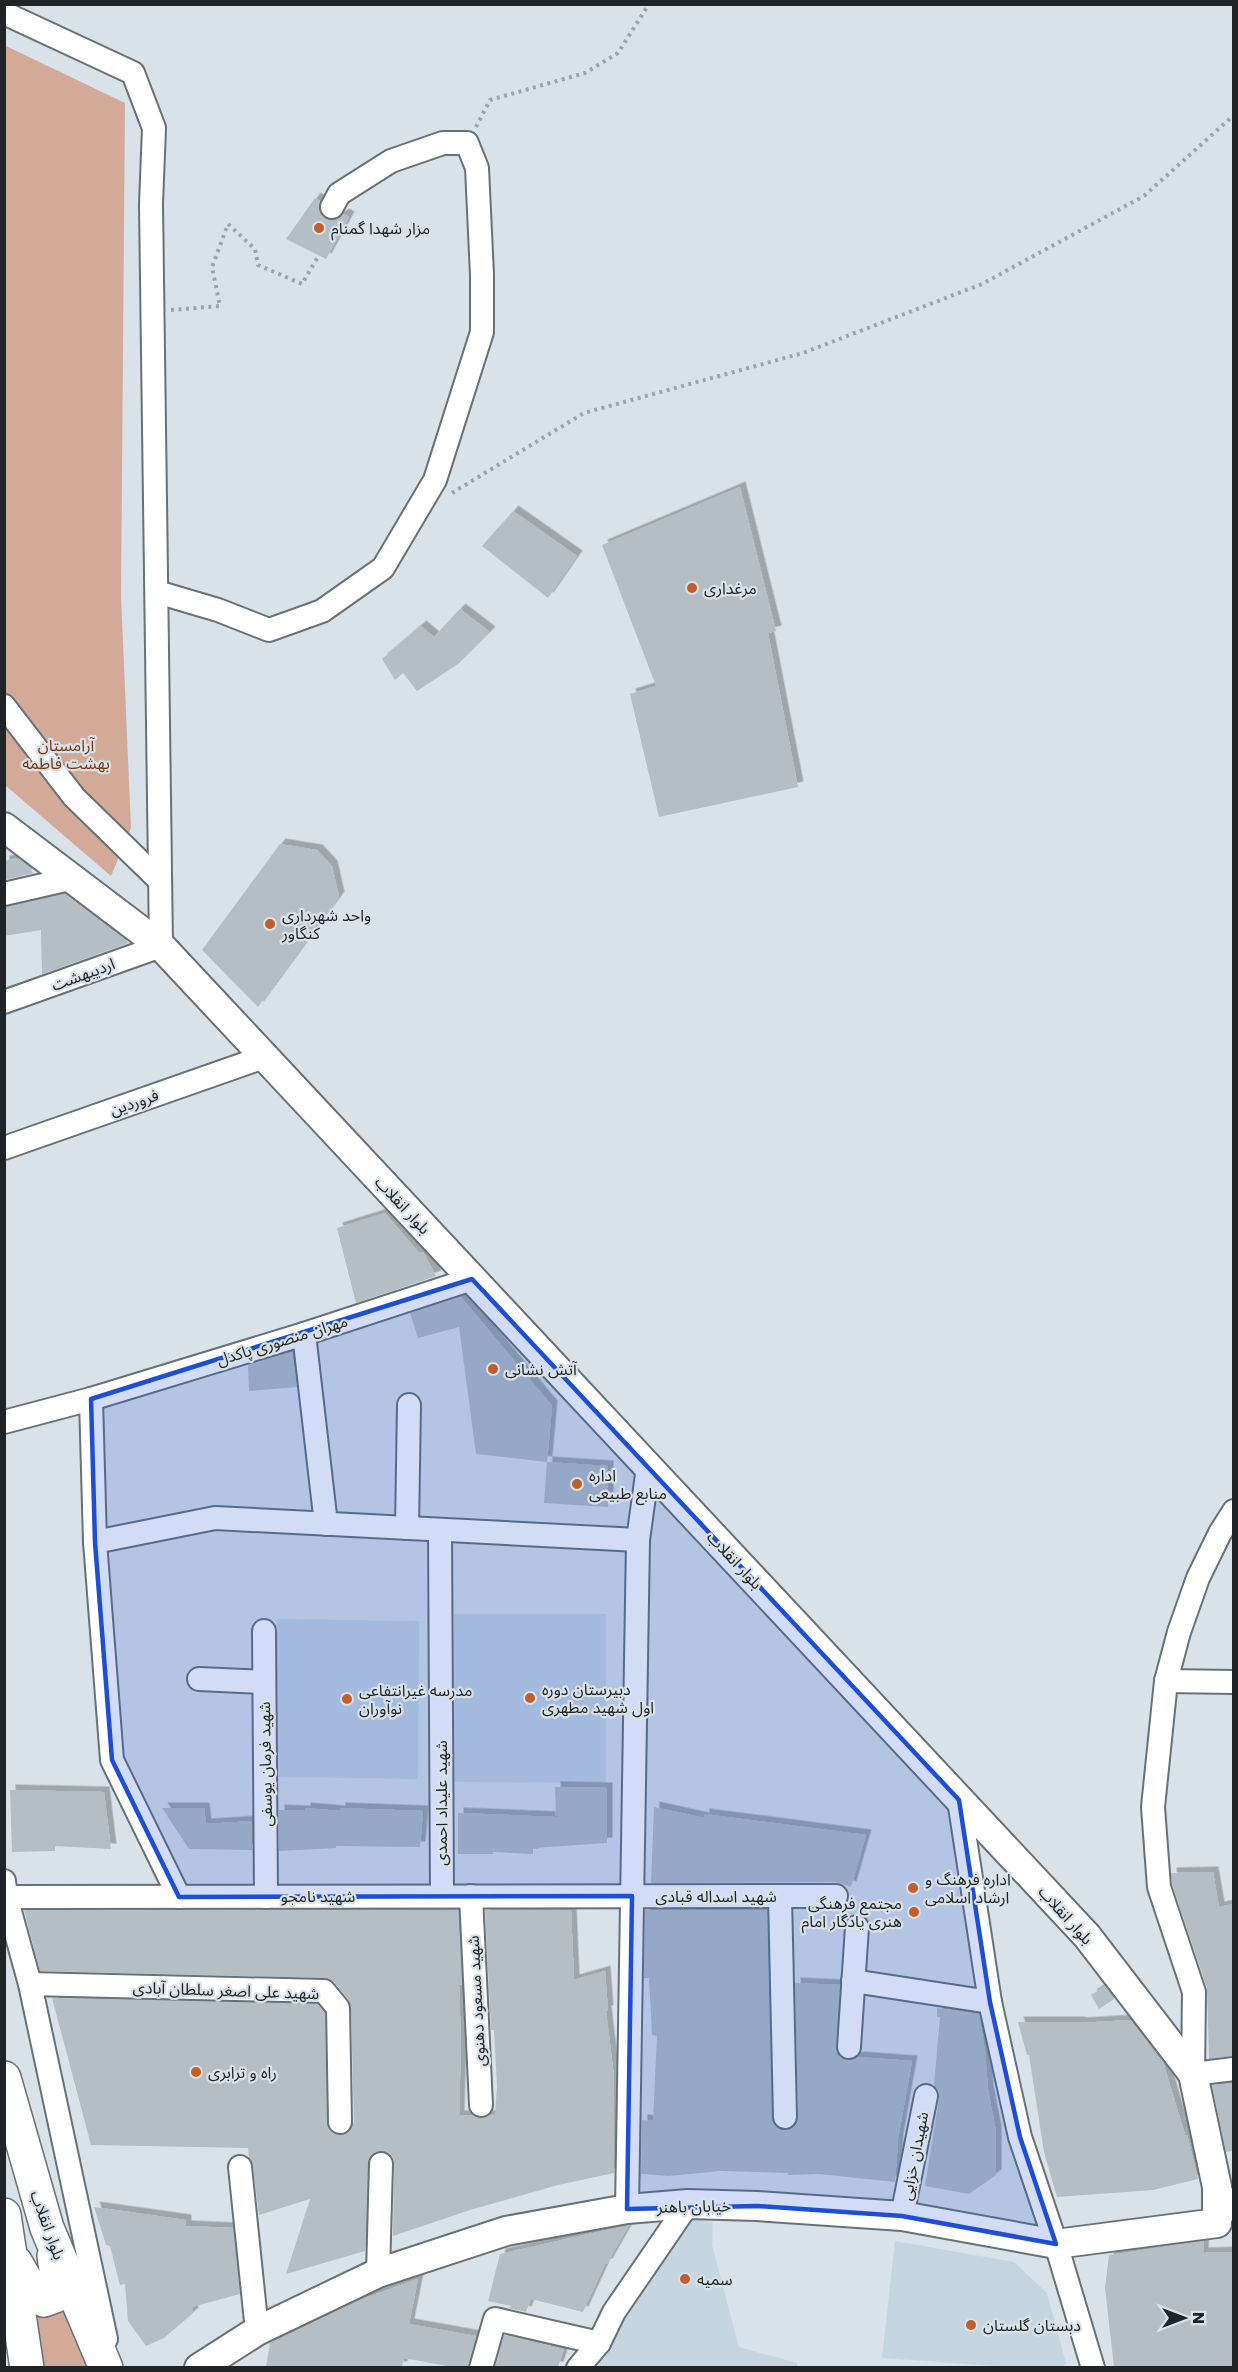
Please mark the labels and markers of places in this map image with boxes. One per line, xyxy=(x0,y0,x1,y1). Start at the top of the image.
place label: مزار شهدا گمنام xyxy=(331,217,430,241)
marker: مزار شهدا گمنام xyxy=(312,221,326,235)
place label: مرغداری xyxy=(704,577,757,600)
marker: مرغداری xyxy=(685,581,699,595)
place label: واحد شهرداری کنگاور xyxy=(281,904,371,945)
marker: واحد شهرداری کنگاور xyxy=(263,917,277,931)
place label: آتش نشانی xyxy=(505,1358,578,1381)
marker: آتش نشانی xyxy=(486,1362,500,1376)
place label: اداره منابع طبیعی xyxy=(589,1464,667,1506)
marker: اداره منابع طبیعی xyxy=(570,1477,584,1491)
place label: دبیرستان دوره اول شهید مطهری xyxy=(542,1678,654,1719)
place label: مدرسه غیرانتفاعی نوآوران xyxy=(359,1679,472,1720)
marker: دبیرستان دوره اول شهید مطهری xyxy=(523,1691,537,1705)
marker: مدرسه غیرانتفاعی نوآوران xyxy=(340,1692,354,1706)
place label: اداره فرهنگ و ارشاد اسلامی xyxy=(925,1868,1011,1909)
marker: اداره فرهنگ و ارشاد اسلامی xyxy=(906,1881,920,1895)
place label: مجتمع فرهنگی هنری یادگار امام xyxy=(801,1892,902,1934)
marker: مجتمع فرهنگی هنری یادگار امام xyxy=(907,1905,921,1919)
place label: راه و ترابری xyxy=(208,2061,277,2084)
marker: راه و ترابری xyxy=(189,2065,203,2079)
place label: سمیه xyxy=(697,2268,733,2291)
marker: سمیه xyxy=(678,2272,692,2286)
place label: دبستان گلستان xyxy=(983,2314,1081,2337)
marker: دبستان گلستان xyxy=(964,2318,978,2332)

